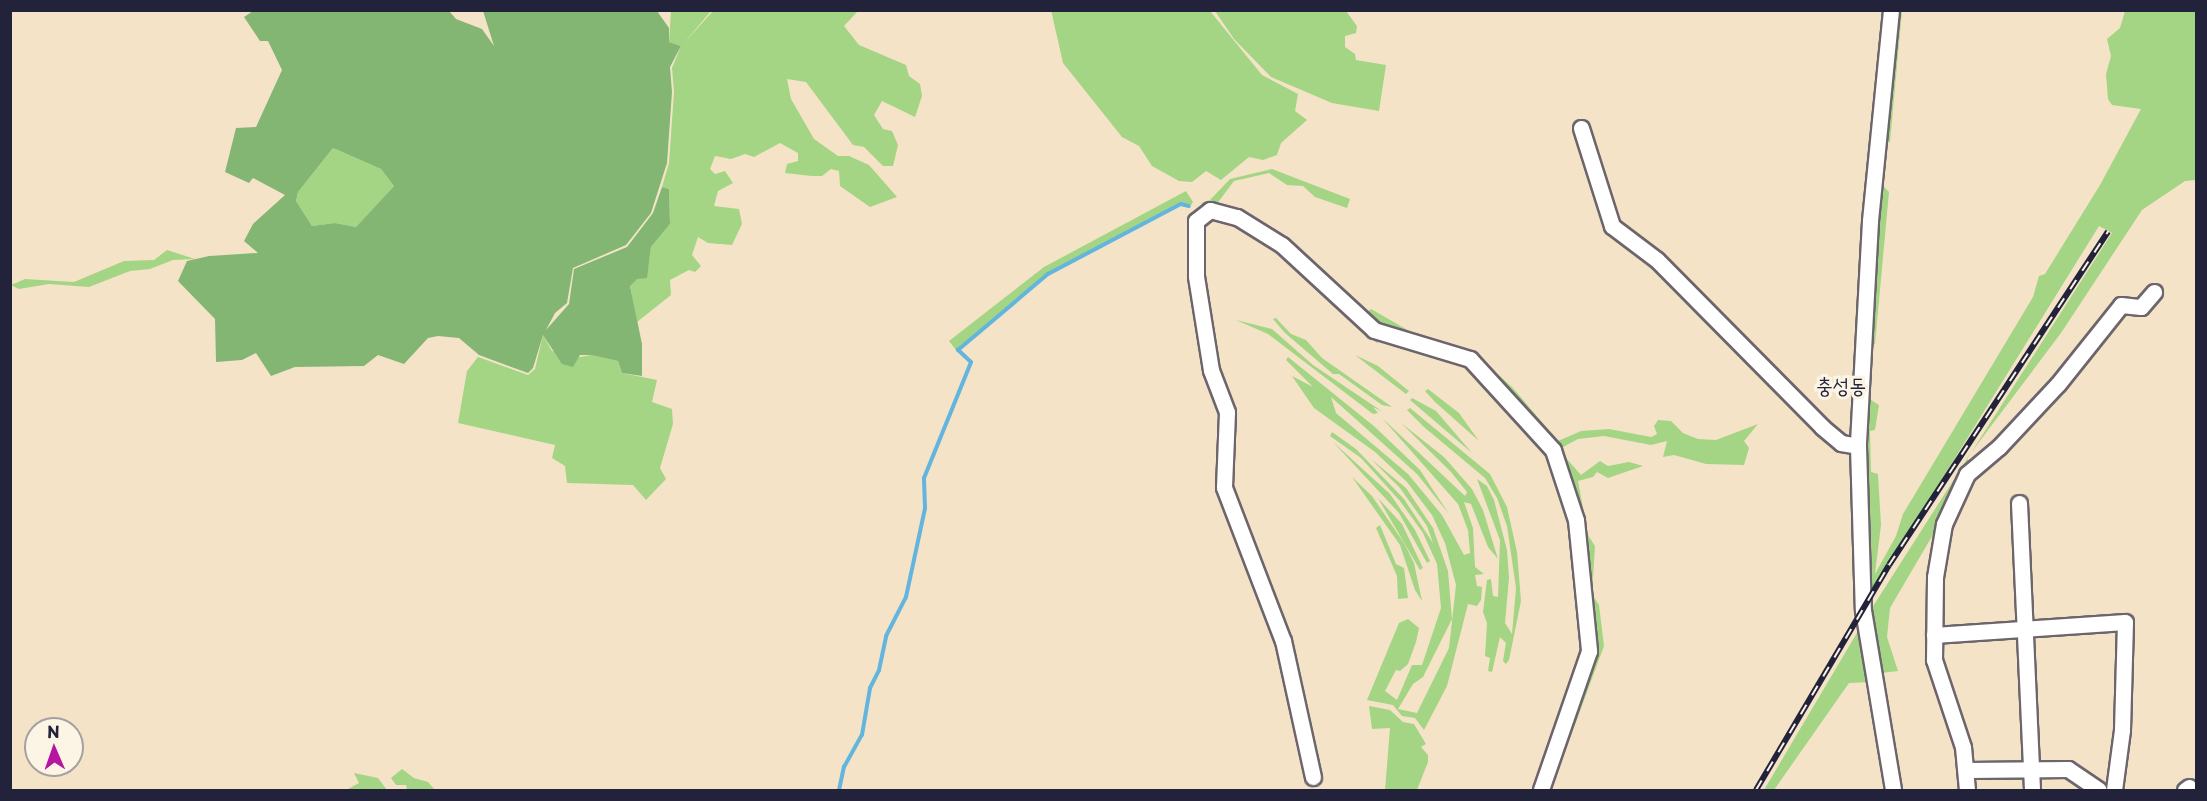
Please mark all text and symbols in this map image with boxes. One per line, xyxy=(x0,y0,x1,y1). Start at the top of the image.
district label: 충성동 xyxy=(1816,371,1866,397)
north arrow xyxy=(24,717,84,777)
text: N xyxy=(47,719,60,743)

